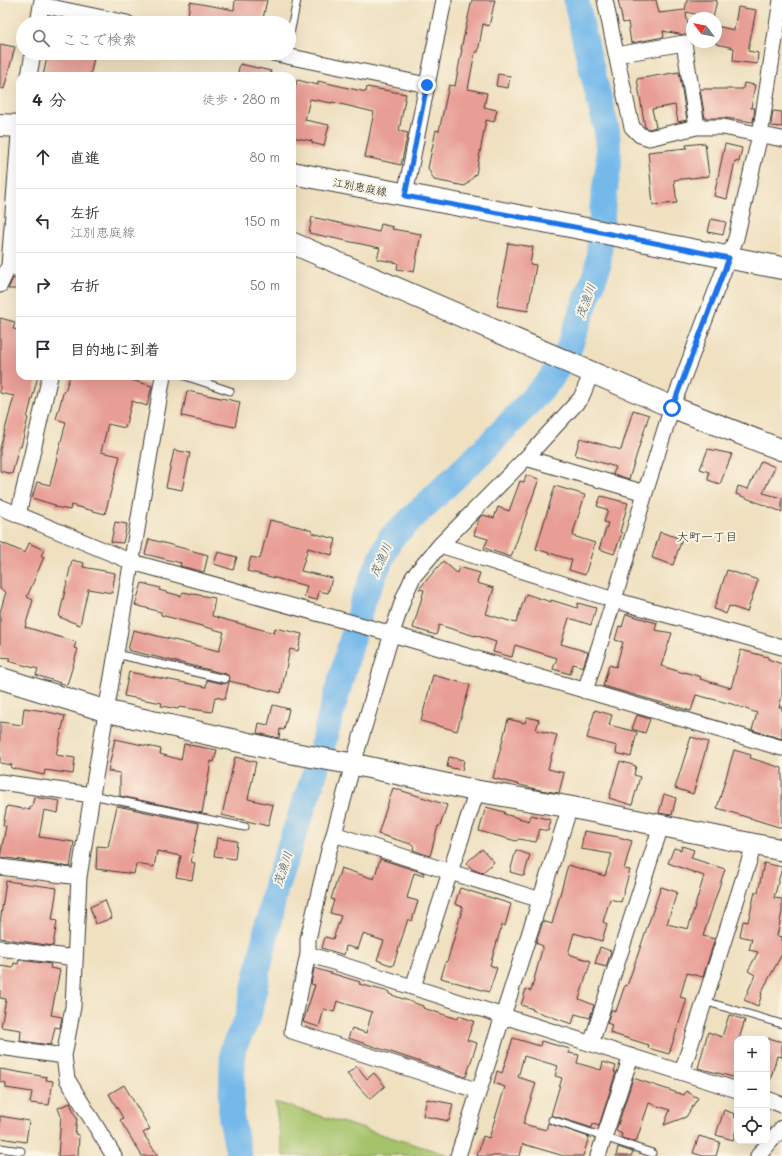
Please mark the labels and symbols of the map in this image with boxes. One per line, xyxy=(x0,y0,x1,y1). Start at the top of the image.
north arrow xyxy=(686,12,722,48)
route end xyxy=(418,76,436,94)
street label: 江別恵庭線 xyxy=(332,174,389,199)
water label: 茂漁川 xyxy=(571,281,599,320)
route start xyxy=(663,399,681,417)
district label: 大町一丁目 xyxy=(677,528,737,544)
water label: 茂漁川 xyxy=(365,540,395,579)
water label: 茂漁川 xyxy=(269,849,295,888)

